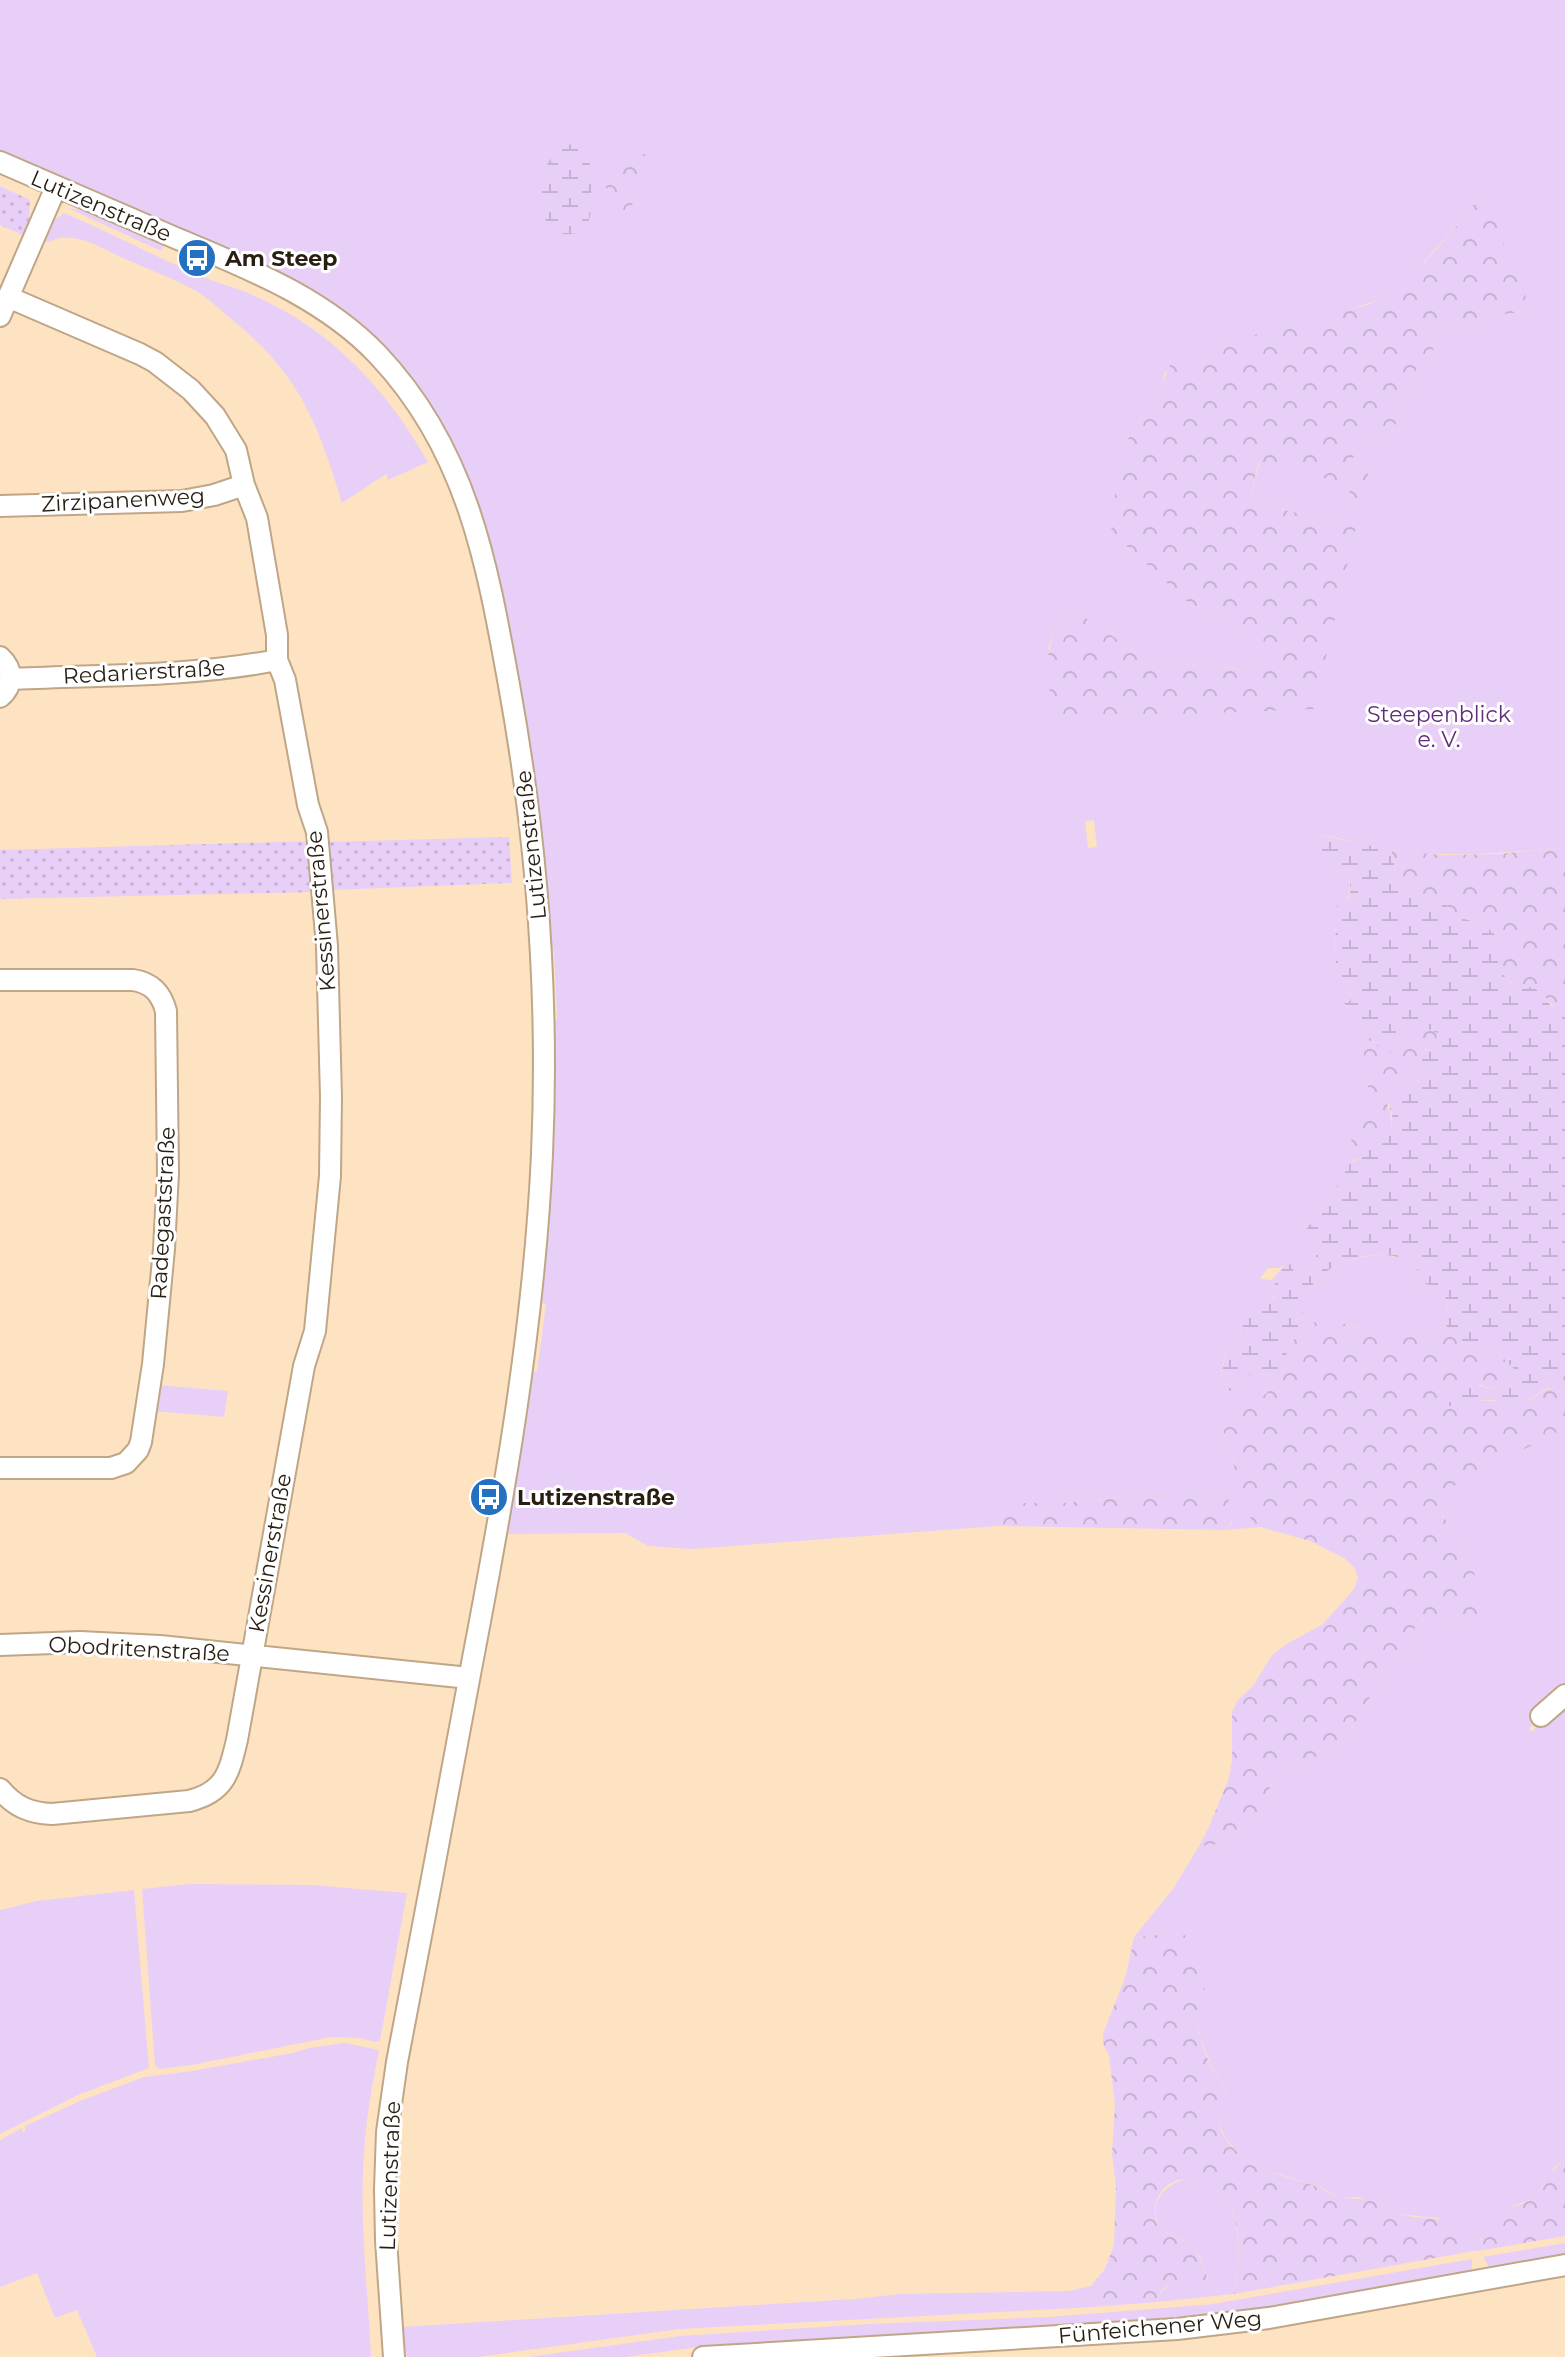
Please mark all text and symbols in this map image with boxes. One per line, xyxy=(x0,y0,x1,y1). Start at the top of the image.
street label: Lutizenstraße xyxy=(27,164,175,248)
bus stop icon: Am Steep xyxy=(176,237,218,279)
place label: Am Steep xyxy=(224,245,337,272)
street label: Zirzipanenweg xyxy=(40,482,206,518)
street label: Redarierstraße xyxy=(62,654,226,690)
park label: Steepenblick e. V. xyxy=(1367,701,1512,753)
street label: Lutizenstraße xyxy=(510,769,552,921)
street label: Kessinerstraße xyxy=(301,829,341,993)
street label: Radegaststraße xyxy=(145,1126,181,1300)
street label: Kessinerstraße xyxy=(243,1471,297,1635)
bus stop icon: Lutizenstraße xyxy=(468,1476,510,1518)
place label: Lutizenstraße xyxy=(517,1484,675,1511)
street label: Obodritenstraße xyxy=(48,1631,230,1667)
street label: Lutizenstraße xyxy=(374,2100,406,2252)
street label: Fünfeichener Weg xyxy=(1057,2305,1263,2349)

